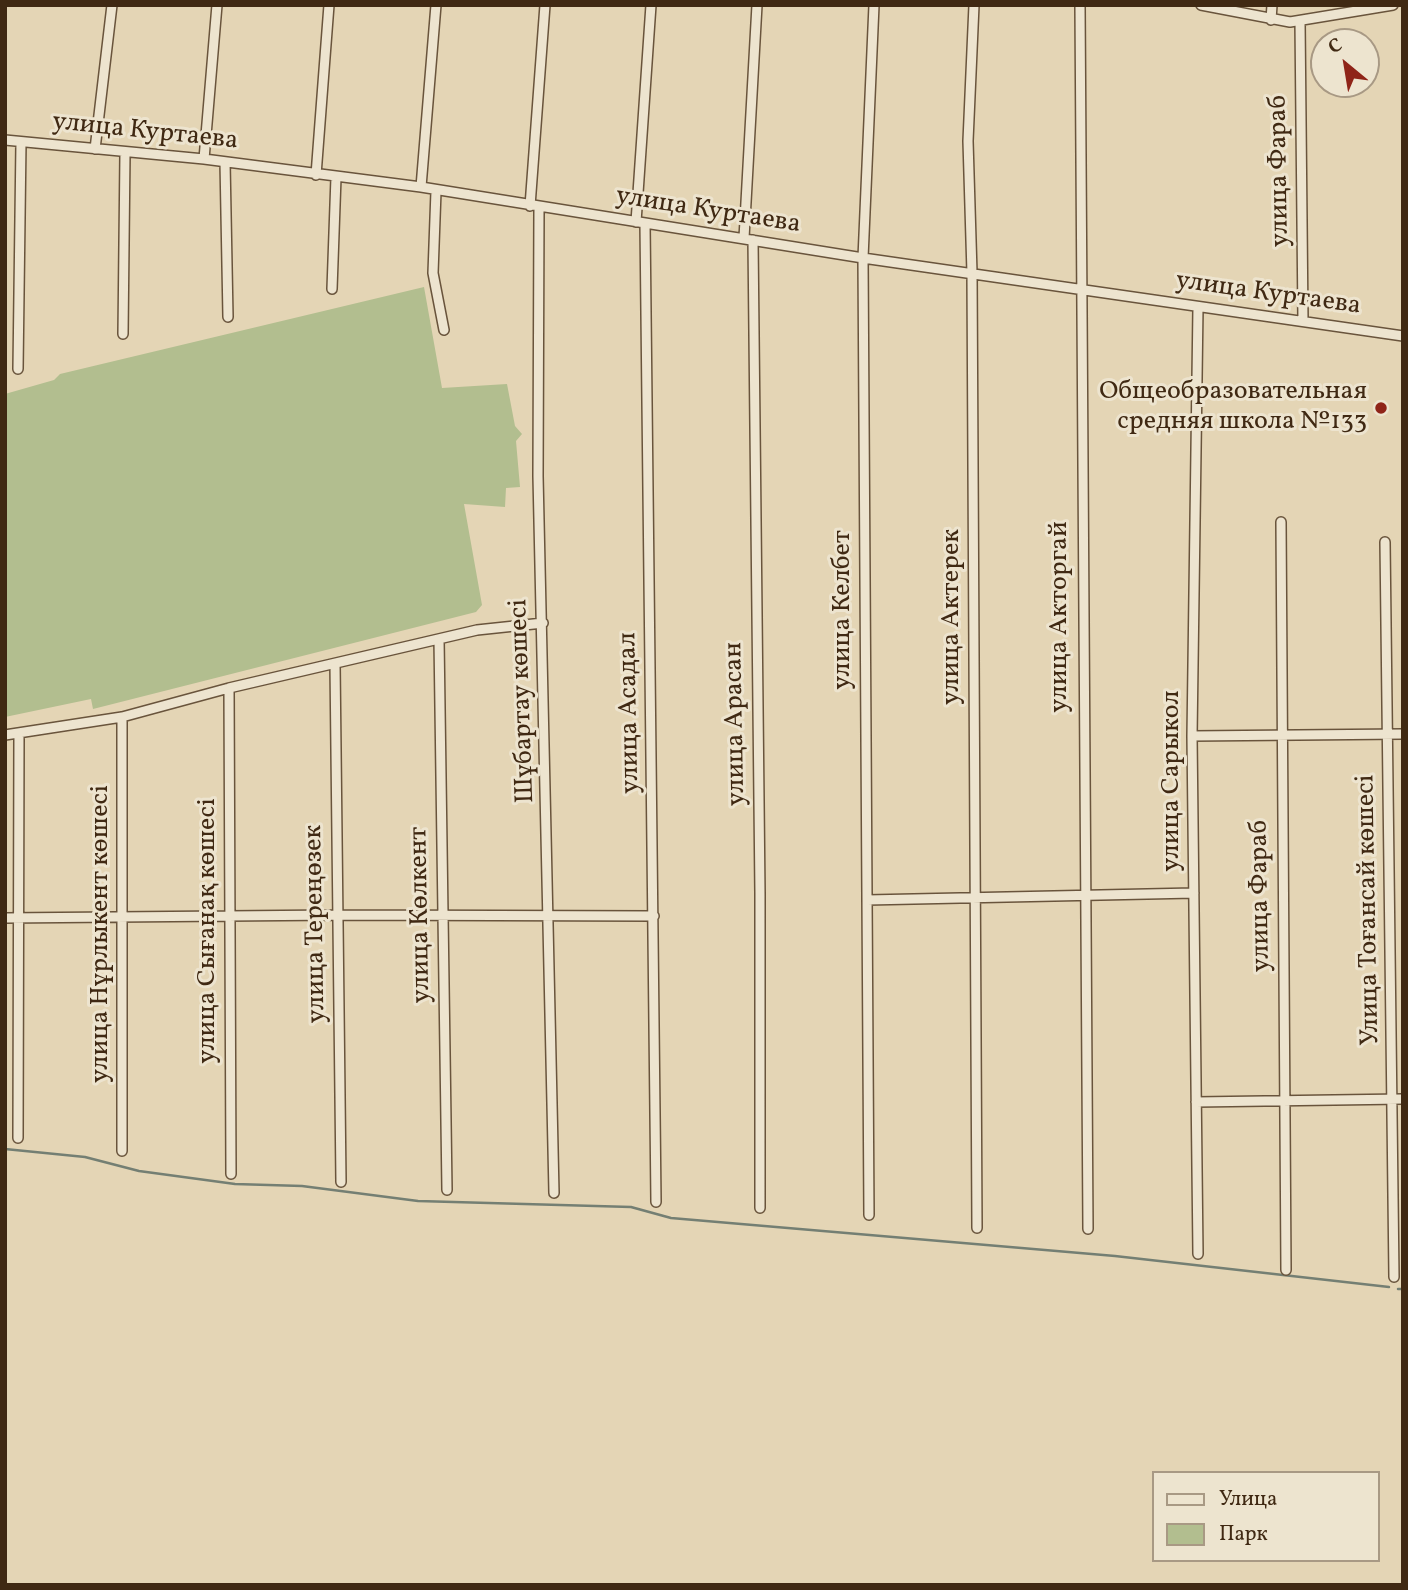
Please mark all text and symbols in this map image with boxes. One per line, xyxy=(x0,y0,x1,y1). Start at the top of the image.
north arrow xyxy=(1310,28,1380,98)
text: С xyxy=(1324,32,1347,61)
street label: улица Фараб xyxy=(1264,95,1298,247)
street label: улица Куртаева xyxy=(51,108,239,158)
street label: улица Куртаева xyxy=(613,182,803,242)
street label: улица Куртаева xyxy=(1173,267,1363,323)
place label: Общеобразовательная средняя школа №133 xyxy=(1099,377,1367,438)
marker: Общеобразовательная средняя школа №133 xyxy=(1373,400,1389,416)
street label: улица Акторгай xyxy=(1045,521,1077,713)
street label: улица Актерек xyxy=(937,529,969,705)
street label: улица Келбет xyxy=(828,530,860,690)
street label: Шұбартау көшесі xyxy=(505,598,543,804)
street label: улица Асадал xyxy=(614,632,648,794)
street label: улица Арасан xyxy=(720,642,754,806)
street label: улица Сарыкол xyxy=(1157,690,1189,872)
street label: Улица Тоғансай көшесі xyxy=(1352,774,1388,1046)
street label: улица Нұрлыкент көшесі xyxy=(86,785,118,1083)
street label: улица Сығанақ көшесі xyxy=(193,798,225,1064)
street label: улица Фараб xyxy=(1245,820,1279,972)
street label: улица Тереңөзек xyxy=(300,824,334,1024)
street label: улица Көлкент xyxy=(405,826,439,1004)
legend xyxy=(1152,1471,1380,1562)
text: Улица xyxy=(1219,1485,1277,1514)
text: Парк xyxy=(1219,1520,1268,1549)

